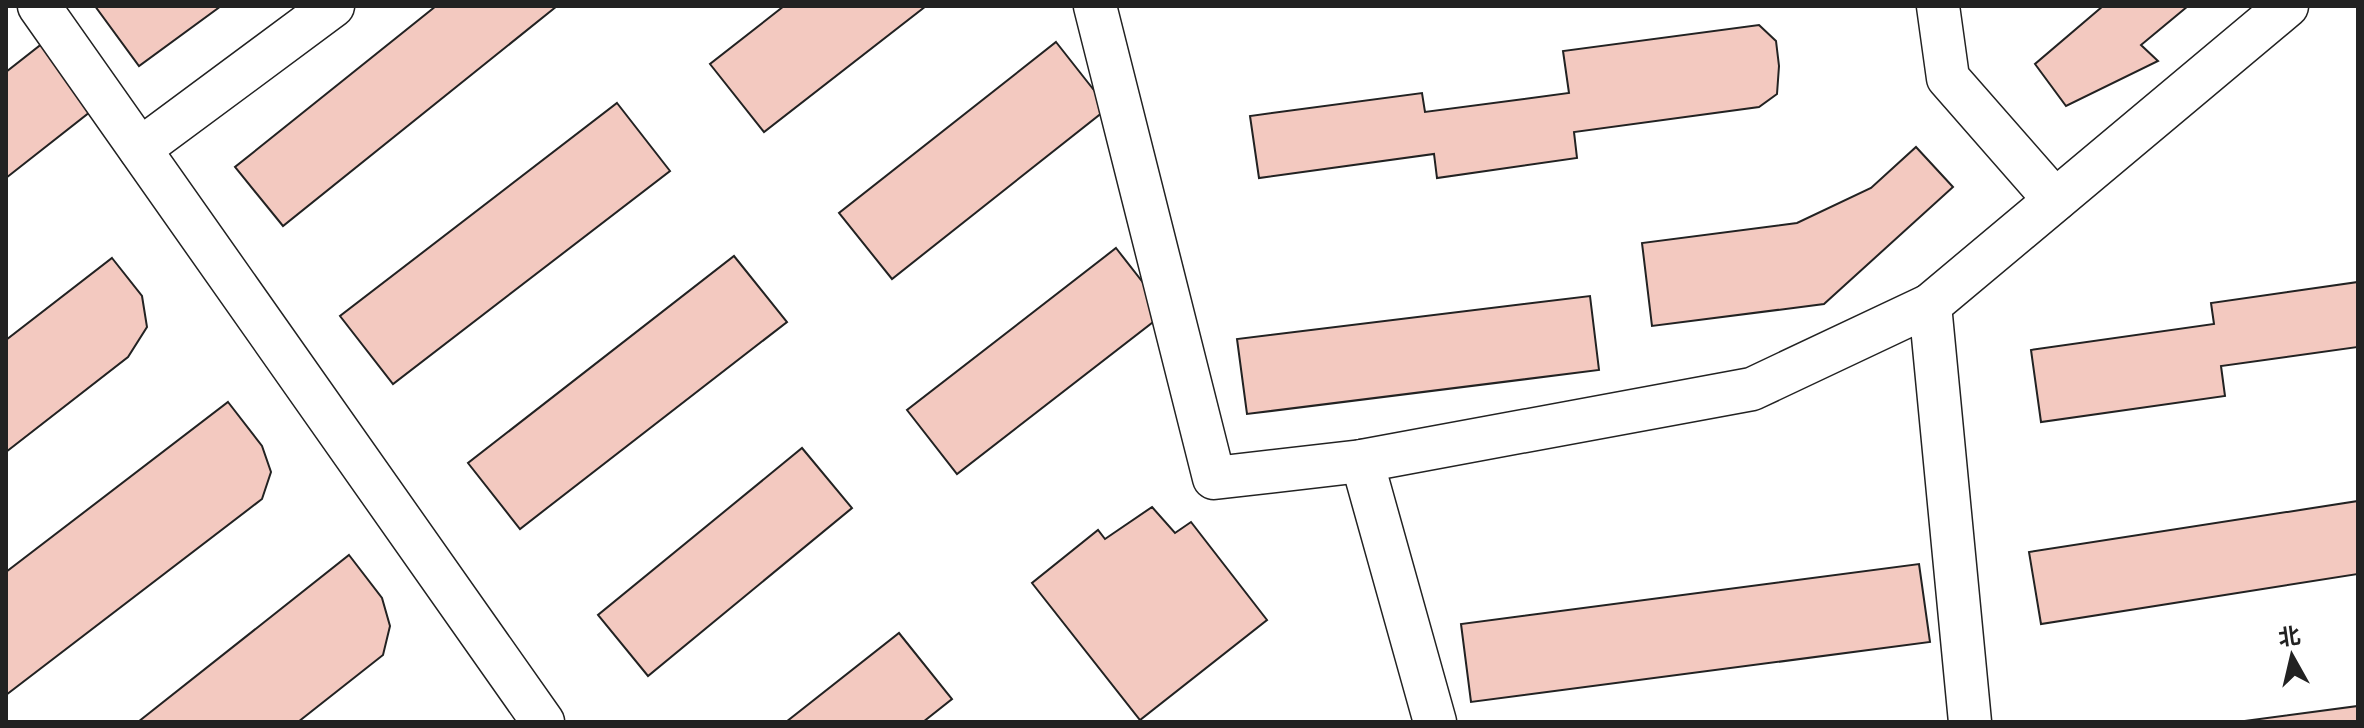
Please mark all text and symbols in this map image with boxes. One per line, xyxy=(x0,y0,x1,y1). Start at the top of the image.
north arrow xyxy=(2252,616,2332,696)
text: 北 xyxy=(2276,620,2302,653)

